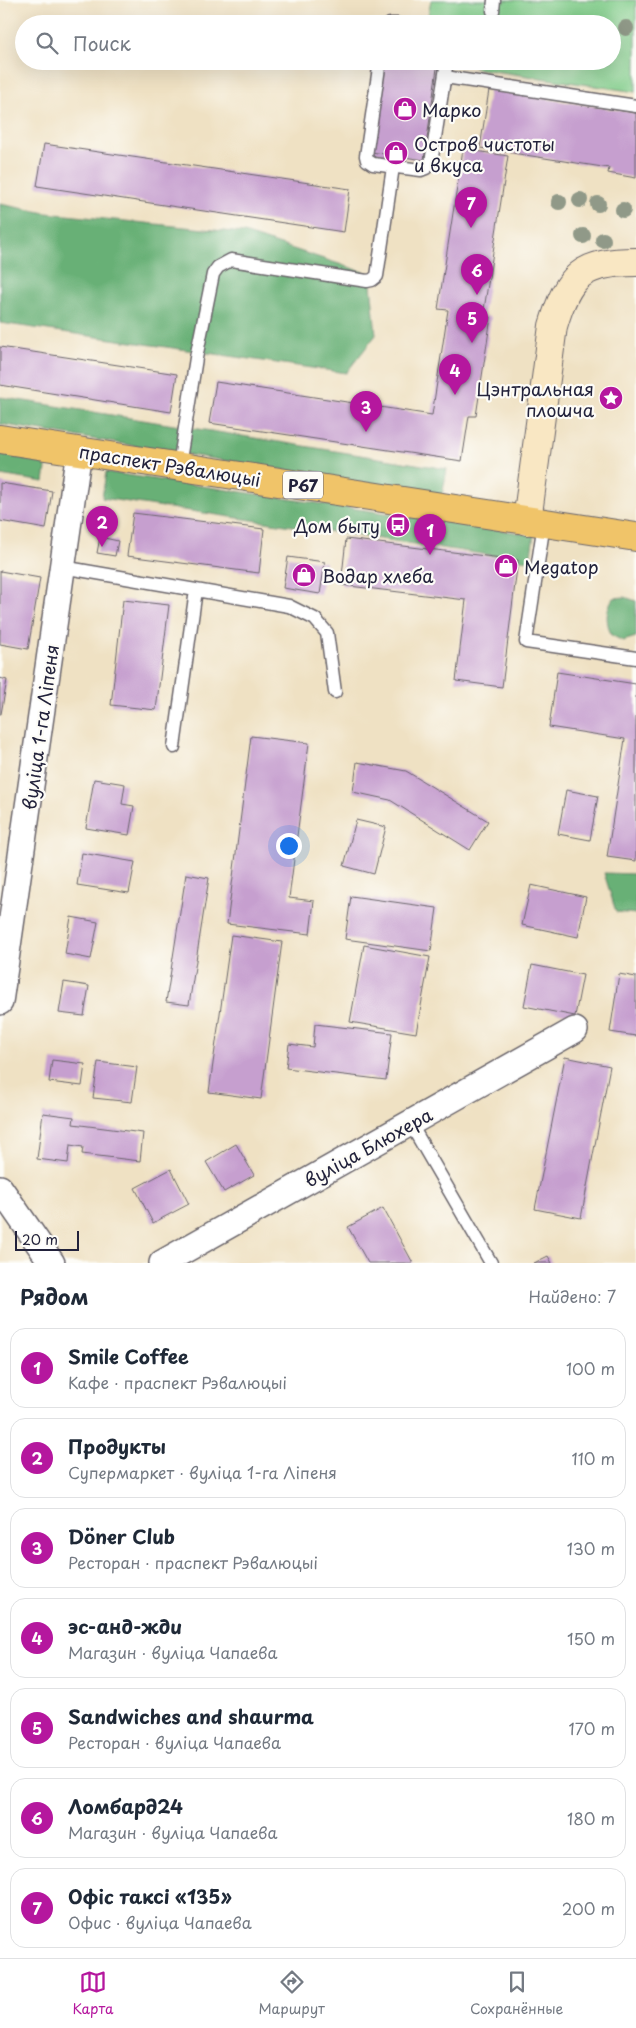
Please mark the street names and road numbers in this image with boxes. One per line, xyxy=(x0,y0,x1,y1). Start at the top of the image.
street label: праспект Рэвалюцыі xyxy=(77,437,263,493)
road number: Р67 xyxy=(283,472,323,498)
street label: вуліца 1-га Ліпеня xyxy=(15,643,65,811)
street label: вуліца Блюхера xyxy=(299,1100,438,1193)

